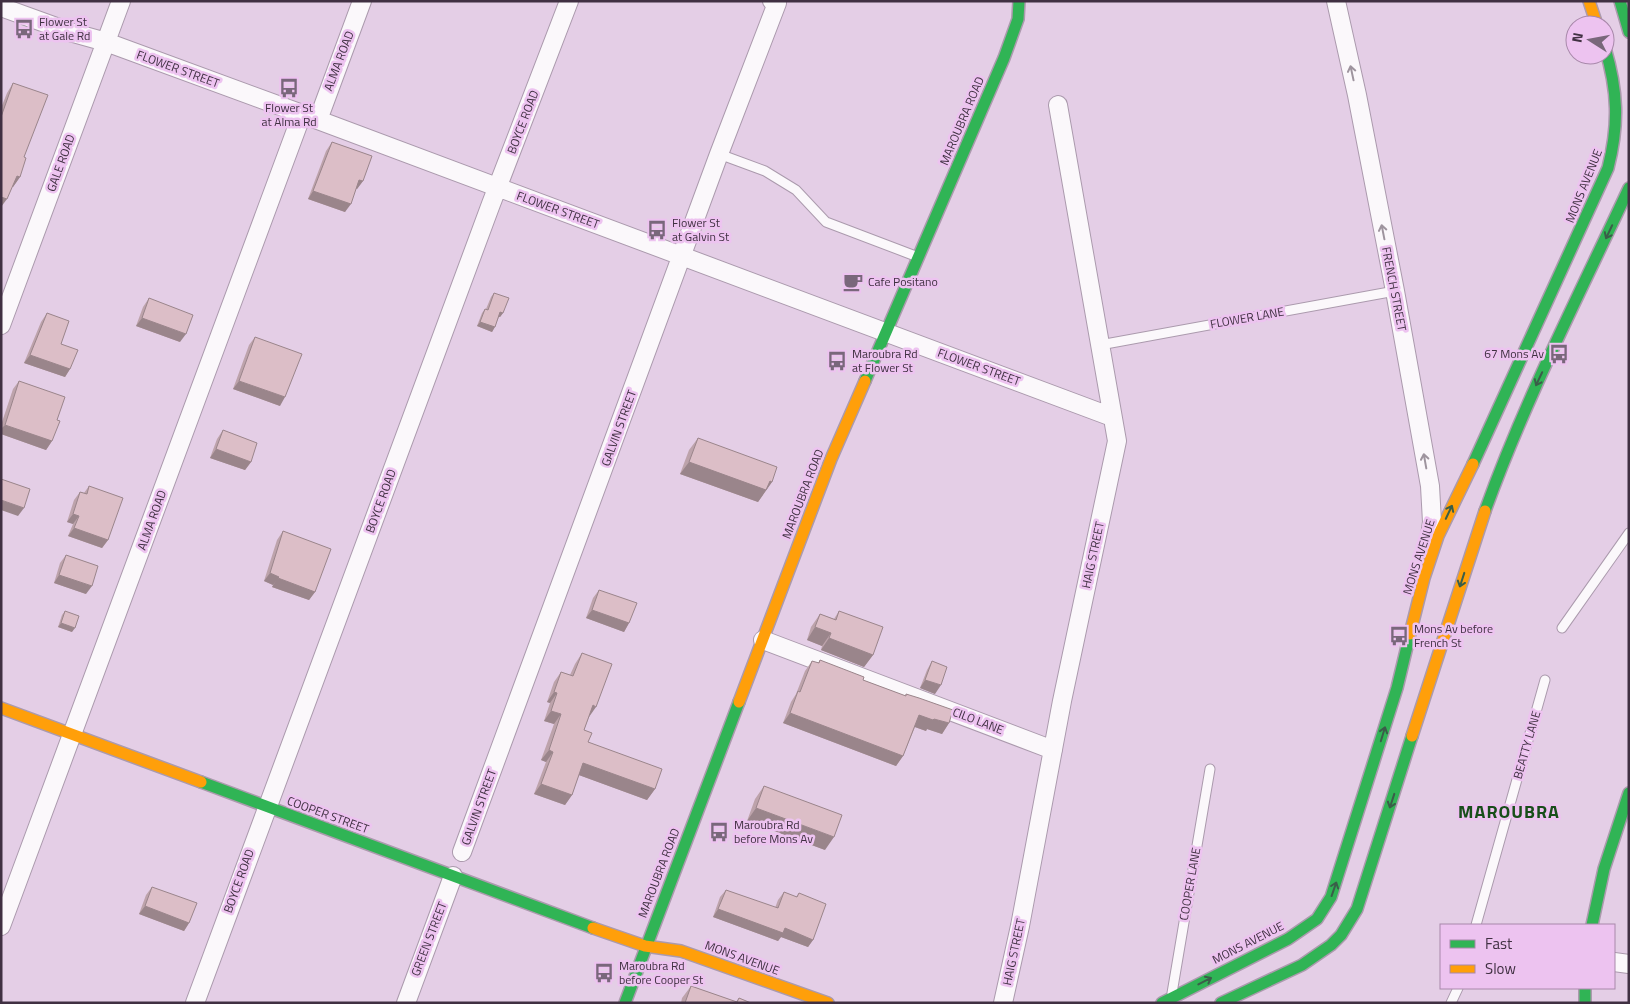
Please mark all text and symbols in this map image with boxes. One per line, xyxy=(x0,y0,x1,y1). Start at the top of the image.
place label: Flower St at Gale Rd xyxy=(39,12,90,45)
north arrow xyxy=(1565,15,1615,65)
bus stop icon: Flower St at Gale Rd xyxy=(13,18,35,40)
street label: ALMA ROAD xyxy=(318,28,359,94)
text: N xyxy=(1566,31,1588,44)
street label: FLOWER STREET xyxy=(134,45,223,93)
one-way arrow xyxy=(1346,65,1356,81)
street label: MAROUBRA ROAD xyxy=(934,73,989,168)
bus stop icon: Flower St at Alma Rd xyxy=(278,77,300,99)
street label: BOYCE ROAD xyxy=(502,87,543,156)
place label: Flower St at Alma Rd xyxy=(261,98,317,131)
street label: GALE ROAD xyxy=(41,131,80,194)
street label: MONS AVENUE xyxy=(1560,146,1607,226)
street label: FLOWER STREET xyxy=(514,186,603,234)
place label: Flower St at Galvin St xyxy=(672,213,730,246)
bus stop icon: Flower St at Galvin St xyxy=(646,219,668,241)
one-way arrow xyxy=(1378,224,1387,240)
one-way arrow xyxy=(1603,224,1613,239)
street label: FRENCH STREET xyxy=(1377,245,1412,333)
cafe icon: Cafe Positano xyxy=(842,271,864,293)
place label: Cafe Positano xyxy=(868,272,938,291)
street label: FLOWER LANE xyxy=(1209,302,1286,333)
street label: FLOWER STREET xyxy=(935,343,1024,391)
bus stop icon: 67 Mons Av xyxy=(1548,343,1570,365)
place label: Maroubra Rd at Flower St xyxy=(852,344,918,377)
place label: 67 Mons Av xyxy=(1484,344,1544,363)
bus stop icon: Maroubra Rd at Flower St xyxy=(826,350,848,372)
one-way arrow xyxy=(1534,371,1543,386)
street label: GALVIN STREET xyxy=(596,386,641,469)
street label: MAROUBRA ROAD xyxy=(777,446,828,541)
one-way arrow xyxy=(1420,453,1430,469)
street label: BOYCE ROAD xyxy=(360,466,401,536)
street label: ALMA ROAD xyxy=(132,487,171,553)
one-way arrow xyxy=(1444,505,1454,520)
street label: MONS AVENUE xyxy=(1397,516,1440,597)
street label: HAIG STREET xyxy=(1076,519,1109,590)
one-way arrow xyxy=(1457,571,1467,587)
place label: Mons Av before French St xyxy=(1414,619,1493,652)
bus stop icon: Mons Av before French St xyxy=(1388,625,1410,647)
street label: CILO LANE xyxy=(950,702,1007,739)
street label: BEATTY LANE xyxy=(1508,708,1545,781)
one-way arrow xyxy=(1378,727,1388,743)
street label: GALVIN STREET xyxy=(456,765,501,848)
street label: COOPER STREET xyxy=(285,791,372,838)
one-way arrow xyxy=(1387,793,1396,809)
district label: MAROUBRA xyxy=(1458,798,1560,825)
place label: Maroubra Rd before Mons Av xyxy=(734,815,813,848)
bus stop icon: Maroubra Rd before Mons Av xyxy=(708,821,730,843)
street label: MAROUBRA ROAD xyxy=(633,825,684,920)
street label: BOYCE ROAD xyxy=(218,846,259,916)
street label: COOPER LANE xyxy=(1174,846,1205,922)
one-way arrow xyxy=(1330,882,1339,897)
street label: GREEN STREET xyxy=(406,898,452,979)
street label: HAIG STREET xyxy=(997,916,1030,987)
street label: MONS AVENUE xyxy=(1209,916,1287,969)
legend xyxy=(1440,924,1615,989)
text: Fast xyxy=(1485,932,1513,955)
street label: MONS AVENUE xyxy=(702,935,782,980)
place label: Maroubra Rd before Cooper St xyxy=(619,956,704,989)
text: Slow xyxy=(1485,957,1516,980)
bus stop icon: Maroubra Rd before Cooper St xyxy=(593,962,615,984)
one-way arrow xyxy=(1197,976,1212,985)

